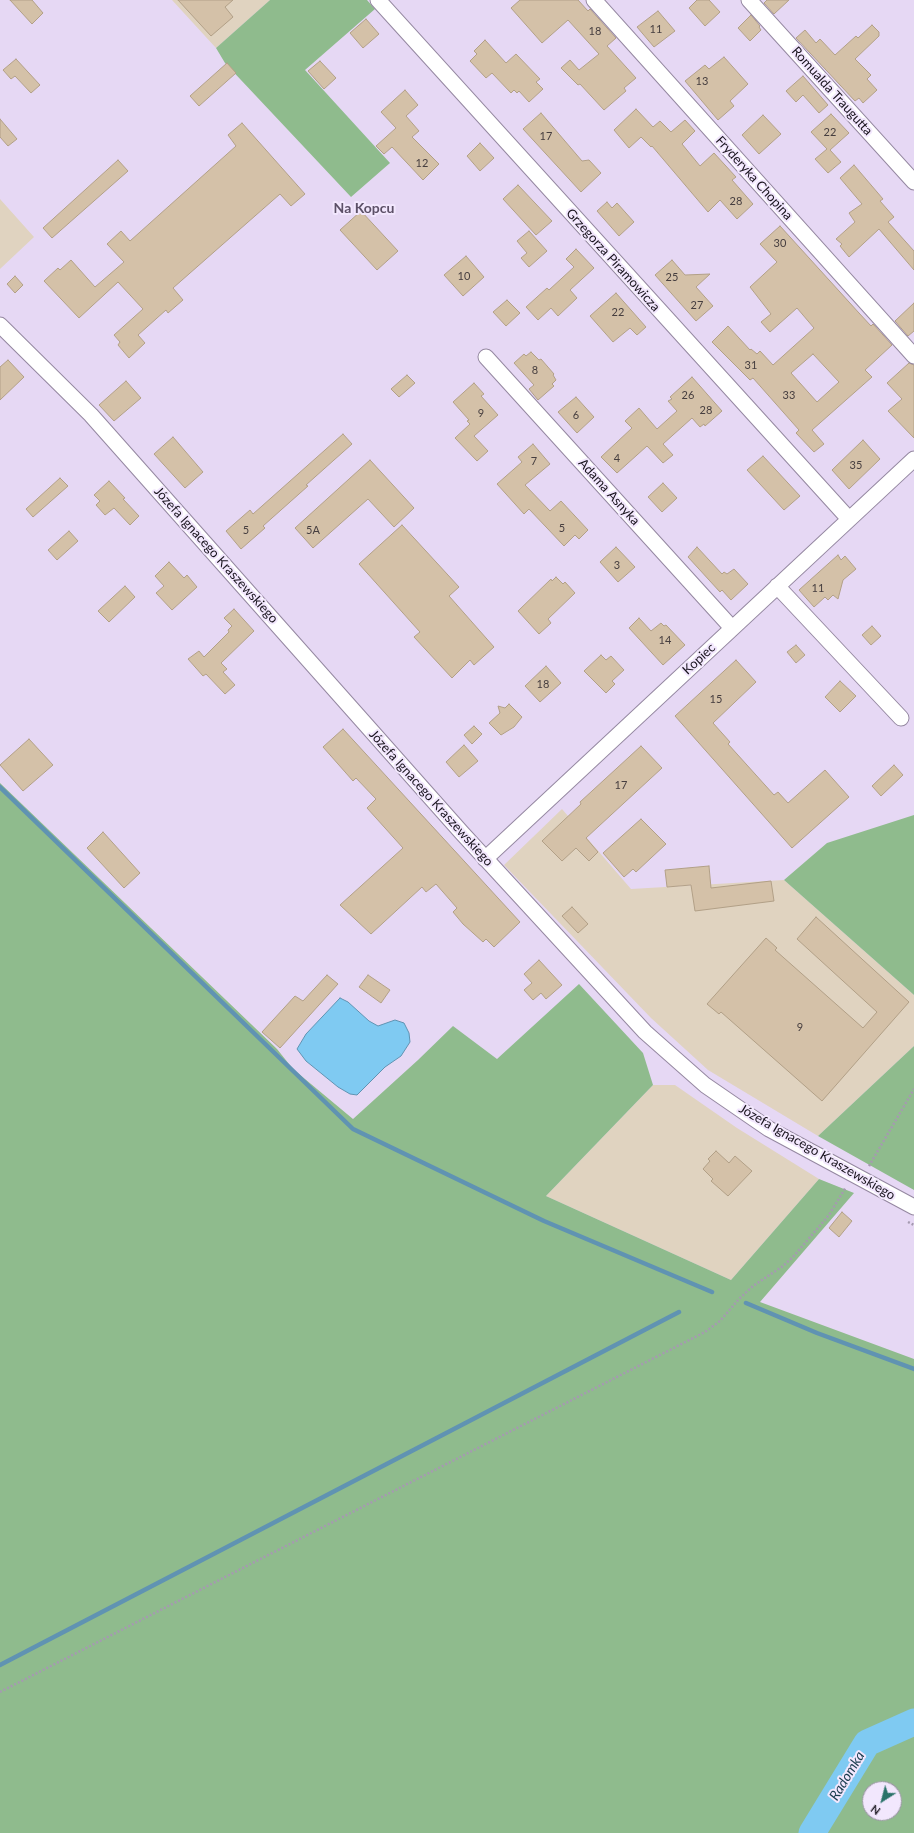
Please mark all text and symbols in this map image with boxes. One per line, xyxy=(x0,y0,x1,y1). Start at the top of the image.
house number: 11 xyxy=(650,22,662,36)
house number: 18 xyxy=(589,24,601,38)
street label: Romualda Traugutta xyxy=(788,44,876,138)
house number: 13 xyxy=(696,74,708,88)
house number: 22 xyxy=(824,125,836,139)
house number: 17 xyxy=(540,129,552,143)
street label: Fryderyka Chopina xyxy=(712,133,796,223)
house number: 12 xyxy=(416,156,428,170)
house number: 28 xyxy=(730,194,742,208)
district label: Na Kopcu xyxy=(334,200,394,216)
street label: Grzegorza Piramowicza xyxy=(563,205,663,315)
house number: 30 xyxy=(774,236,786,250)
house number: 10 xyxy=(458,269,470,283)
house number: 25 xyxy=(666,270,678,284)
house number: 27 xyxy=(691,298,703,312)
house number: 22 xyxy=(612,305,624,319)
house number: 31 xyxy=(745,358,757,372)
house number: 8 xyxy=(532,363,538,377)
house number: 26 xyxy=(682,388,694,402)
house number: 33 xyxy=(783,388,795,402)
house number: 28 xyxy=(700,403,712,417)
house number: 9 xyxy=(478,406,484,420)
house number: 6 xyxy=(573,408,579,422)
house number: 4 xyxy=(614,451,620,465)
house number: 7 xyxy=(531,454,537,468)
street label: Adama Asnyka xyxy=(575,456,643,528)
house number: 35 xyxy=(850,458,862,472)
street label: Józefa Ignacego Kraszewskiego xyxy=(151,484,281,626)
house number: 5 xyxy=(559,521,565,535)
house number: 5 xyxy=(243,523,249,537)
house number: 5A xyxy=(306,523,320,537)
house number: 3 xyxy=(614,558,620,572)
house number: 11 xyxy=(812,581,824,595)
house number: 14 xyxy=(659,633,671,647)
street label: Kopiec xyxy=(679,640,719,678)
house number: 18 xyxy=(537,677,549,691)
house number: 15 xyxy=(710,692,722,706)
street label: Józefa Ignacego Kraszewskiego xyxy=(366,727,496,869)
house number: 17 xyxy=(615,778,627,792)
house number: 9 xyxy=(797,1020,803,1034)
street label: Józefa Ignacego Kraszewskiego xyxy=(736,1101,898,1203)
water label: Radomka xyxy=(826,1748,868,1804)
north arrow xyxy=(862,1781,902,1821)
text: N xyxy=(868,1803,882,1818)

